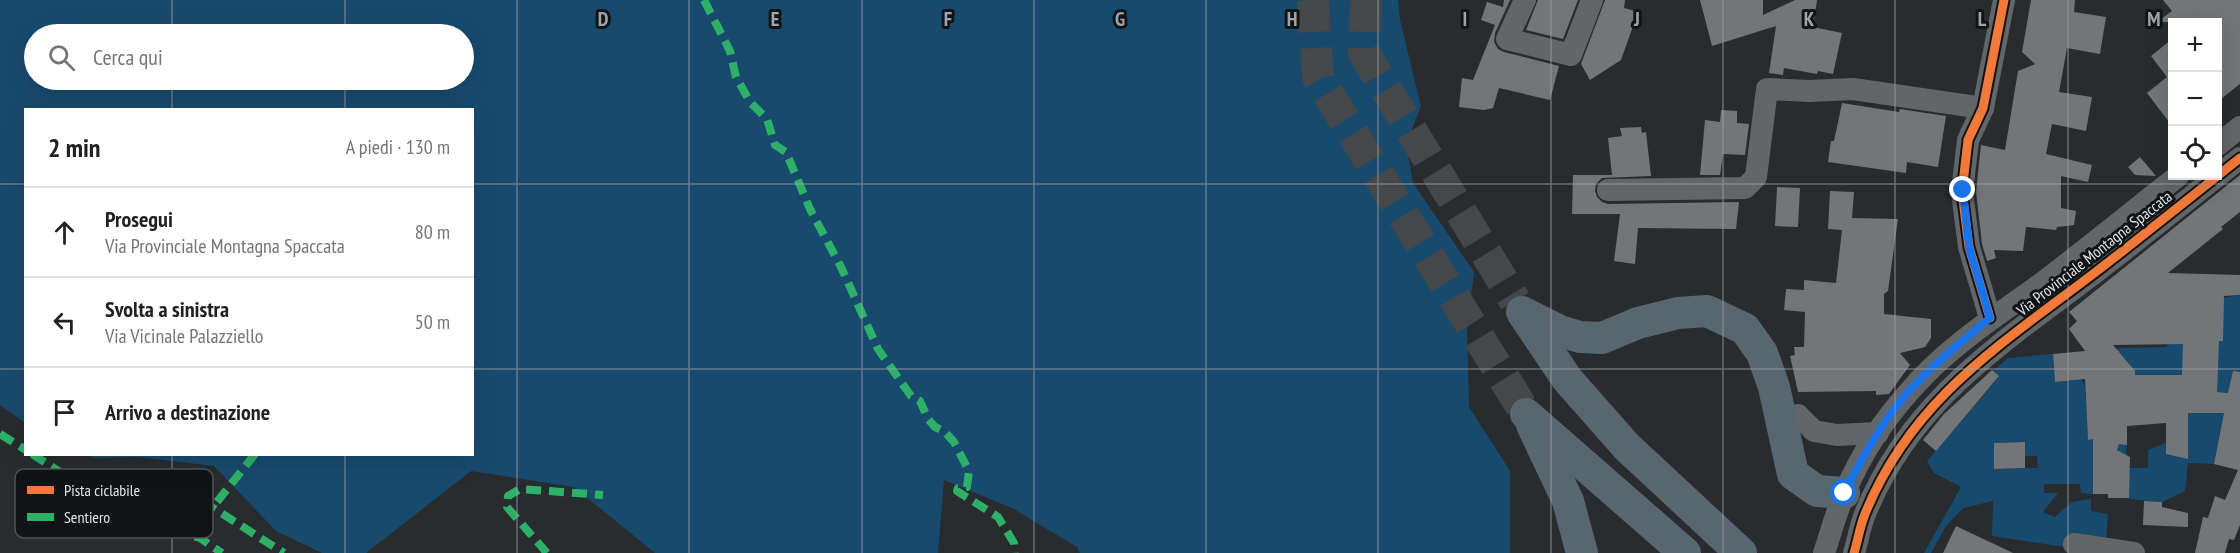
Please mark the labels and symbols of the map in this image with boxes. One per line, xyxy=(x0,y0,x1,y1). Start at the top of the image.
text: D xyxy=(598,6,609,32)
text: E xyxy=(771,6,779,32)
text: F xyxy=(944,6,952,32)
text: G xyxy=(1115,6,1125,32)
text: H xyxy=(1287,6,1297,32)
text: I xyxy=(1463,6,1467,32)
text: J xyxy=(1633,6,1640,32)
text: K xyxy=(1804,6,1815,32)
text: L xyxy=(1978,6,1987,32)
text: M xyxy=(2147,6,2161,32)
route end xyxy=(1949,176,1975,202)
street label: Via Provinciale Montagna Spaccata xyxy=(2011,186,2176,321)
legend xyxy=(15,469,213,538)
route start xyxy=(1830,479,1856,505)
text: Pista ciclabile xyxy=(64,480,140,500)
text: Sentiero xyxy=(64,507,110,527)

